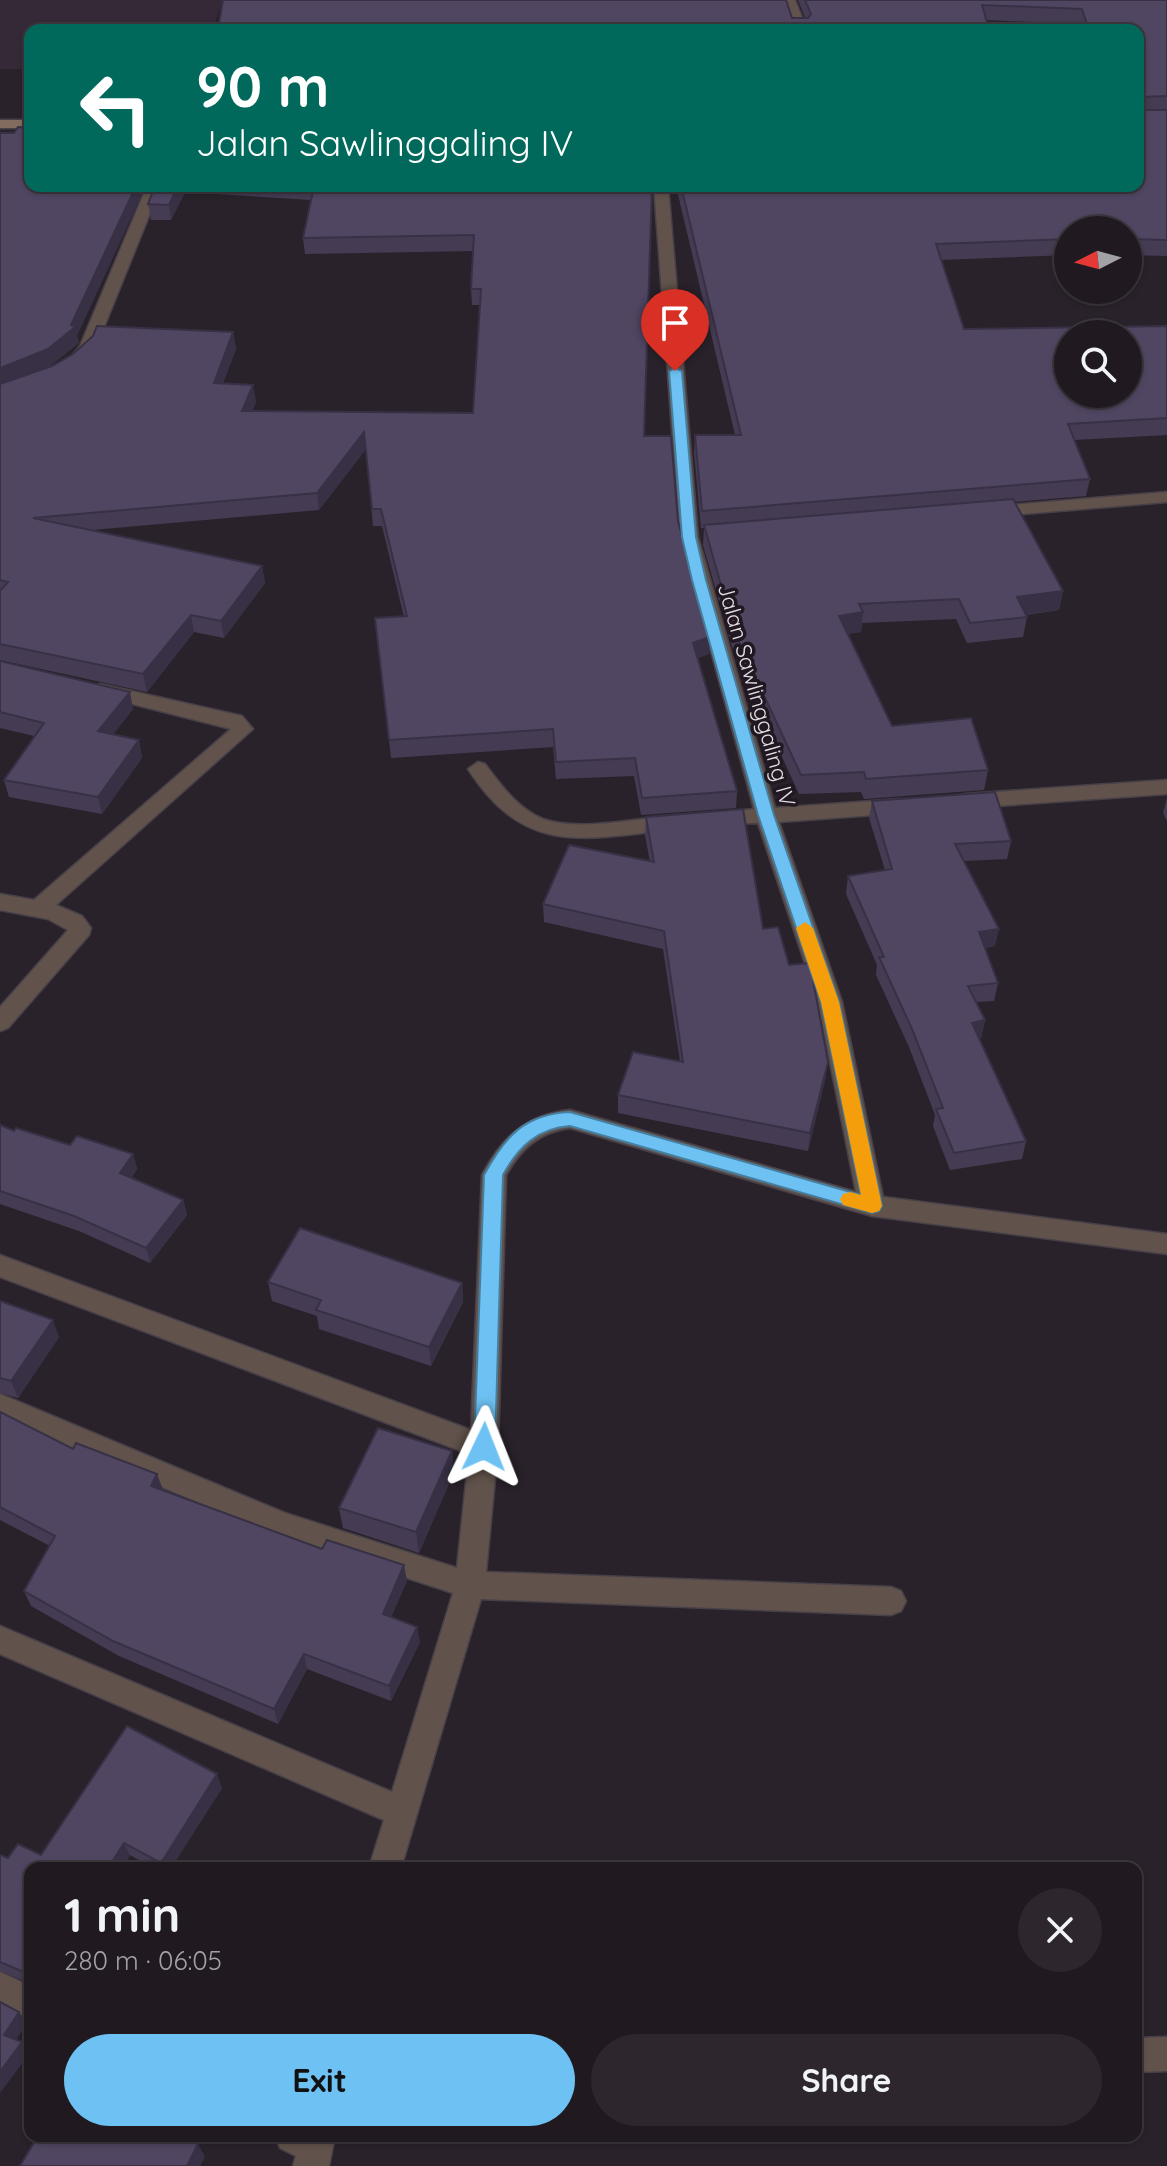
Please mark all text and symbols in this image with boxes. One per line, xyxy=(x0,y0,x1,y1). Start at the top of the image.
text: 90 m xyxy=(196,51,330,121)
icon: left xyxy=(64,56,168,160)
text: Jalan Sawlinggaling IV xyxy=(196,120,573,165)
north arrow xyxy=(1054,216,1142,304)
map controls xyxy=(1054,216,1142,408)
pin xyxy=(641,289,709,371)
icon: arrive xyxy=(653,301,697,345)
button: search xyxy=(1054,320,1142,408)
street label: Jalan Sawlinggaling IV xyxy=(712,580,802,810)
position arrow xyxy=(442,1405,526,1489)
text: 1 min xyxy=(64,1884,180,1944)
button: close xyxy=(1018,1888,1102,1972)
text: 280 m · 06:05 xyxy=(64,1944,222,1977)
button: Exit xyxy=(64,2034,575,2126)
button: Share xyxy=(591,2034,1102,2126)

